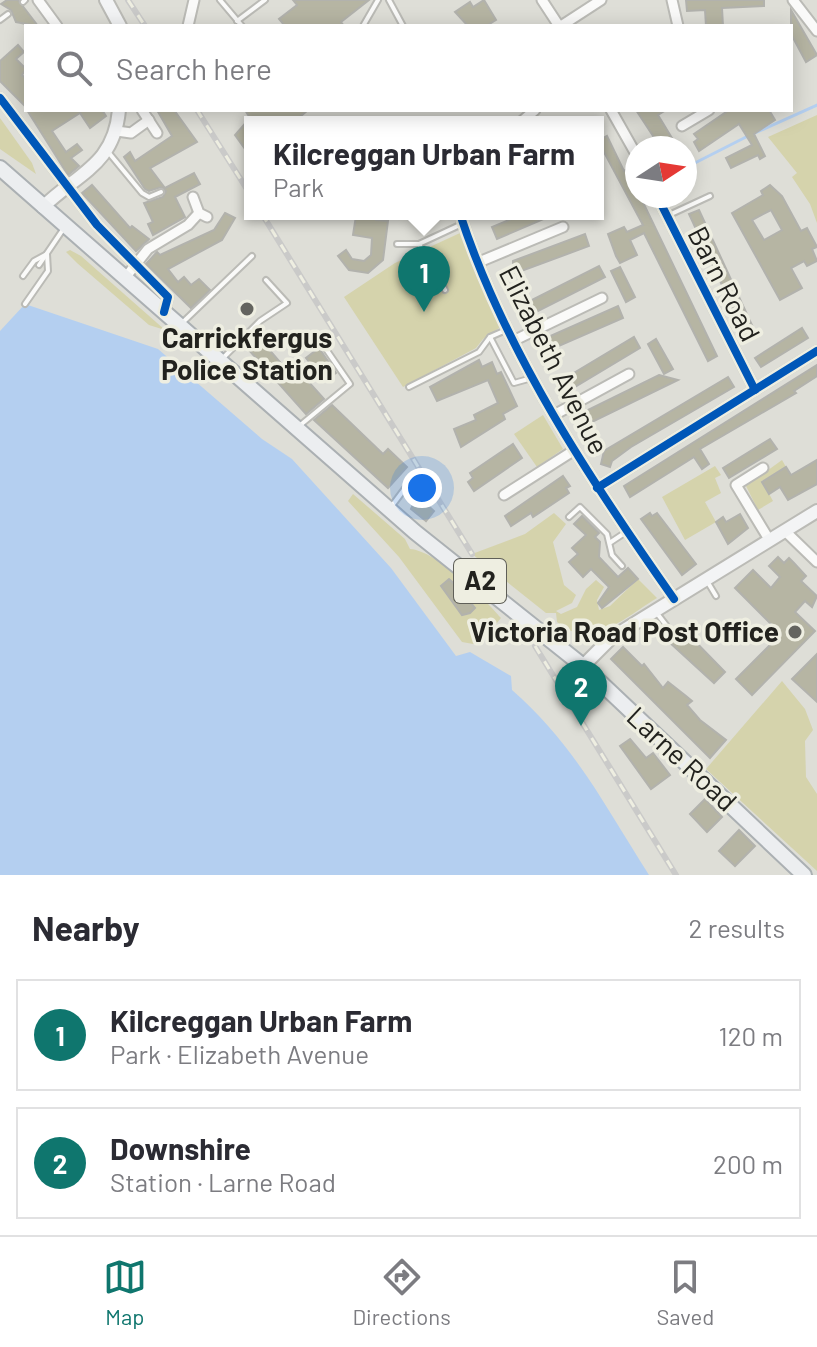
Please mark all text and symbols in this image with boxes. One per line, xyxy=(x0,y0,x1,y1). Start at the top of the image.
search box xyxy=(24,24,793,112)
icon: search xyxy=(52,46,96,90)
text: Search here xyxy=(116,50,272,86)
popup xyxy=(244,116,604,220)
text: Kilcreggan Urban Farm xyxy=(273,135,575,171)
north arrow xyxy=(625,136,697,208)
text: Park xyxy=(273,171,324,202)
street label: Barn Road xyxy=(681,220,768,347)
pin: 1 xyxy=(398,246,450,312)
street label: Elizabeth Avenue xyxy=(493,260,617,459)
marker: Carrickfergus Police Station xyxy=(238,300,256,318)
place label: Carrickfergus Police Station xyxy=(161,320,333,386)
your location xyxy=(402,468,442,508)
road number: A2 xyxy=(454,559,506,603)
place label: Victoria Road Post Office xyxy=(470,614,779,648)
marker: Victoria Road Post Office xyxy=(786,623,804,641)
pin: 2 xyxy=(555,660,607,726)
street label: Larne Road xyxy=(621,699,745,818)
text: Nearby xyxy=(32,907,140,948)
text: 2 results xyxy=(689,912,785,943)
text: Kilcreggan Urban Farm xyxy=(110,1002,412,1038)
text: 1 xyxy=(55,1020,65,1051)
text: 120 m xyxy=(719,1020,783,1051)
text: Park · Elizabeth Avenue xyxy=(110,1038,369,1069)
text: Downshire xyxy=(110,1130,251,1166)
text: 2 xyxy=(53,1148,67,1179)
text: 200 m xyxy=(713,1148,783,1179)
text: Station · Larne Road xyxy=(110,1166,336,1197)
tab: Map xyxy=(103,1255,147,1329)
tab: Directions xyxy=(352,1255,451,1329)
tab: Saved xyxy=(656,1255,714,1329)

